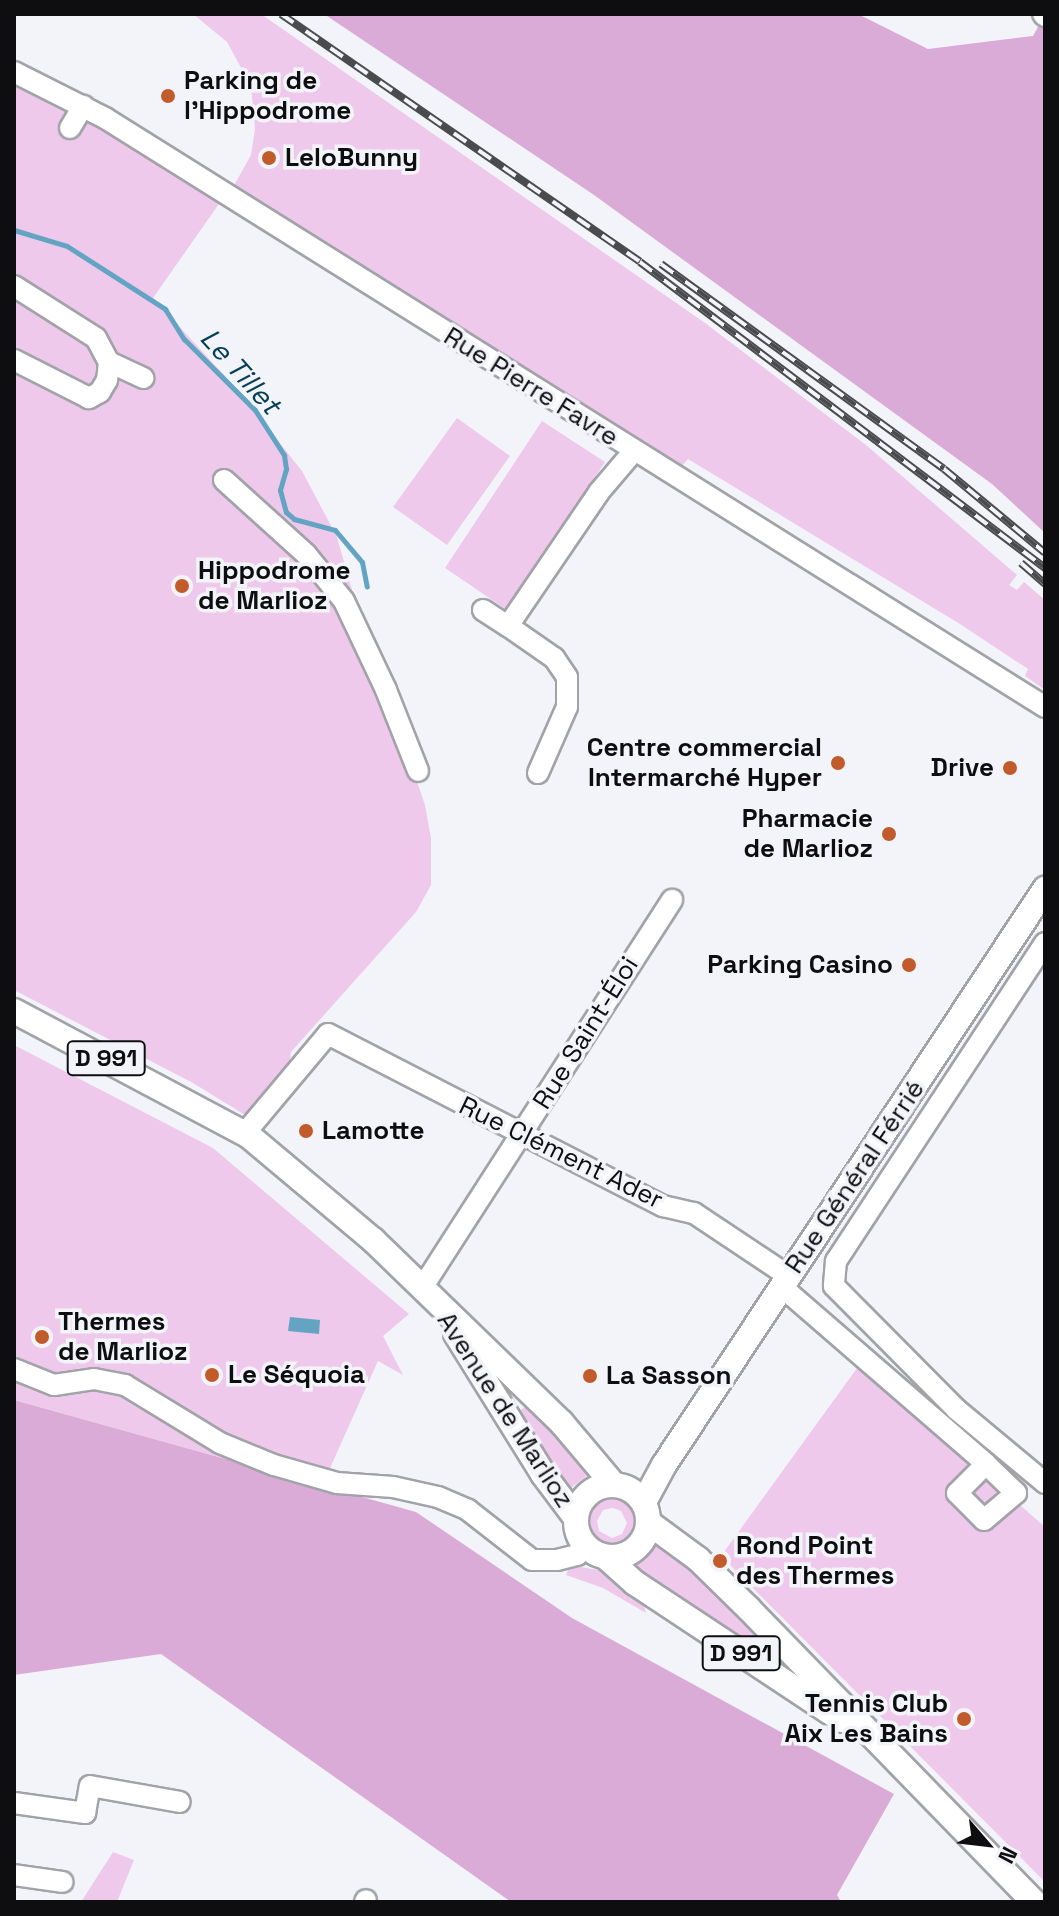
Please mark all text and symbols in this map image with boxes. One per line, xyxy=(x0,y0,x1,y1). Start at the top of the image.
place label: Parking de l'Hippodrome xyxy=(184,65,351,126)
marker: Parking de l'Hippodrome xyxy=(159,87,177,105)
place label: LeloBunny xyxy=(285,142,418,174)
marker: LeloBunny xyxy=(260,149,278,167)
water label: Le Tillet xyxy=(194,321,288,421)
street label: Rue Pierre Favre xyxy=(438,321,624,453)
place label: Hippodrome de Marlioz xyxy=(198,555,351,616)
marker: Hippodrome de Marlioz xyxy=(173,577,191,595)
place label: Centre commercial Intermarché Hyper xyxy=(587,732,822,794)
place label: Drive xyxy=(931,752,994,784)
marker: Centre commercial Intermarché Hyper xyxy=(829,754,847,772)
marker: Drive xyxy=(1001,759,1019,777)
place label: Pharmacie de Marlioz xyxy=(742,803,873,864)
marker: Pharmacie de Marlioz xyxy=(880,825,898,843)
place label: Parking Casino xyxy=(707,949,893,981)
street label: Rue Saint-Éloi xyxy=(527,951,645,1115)
marker: Parking Casino xyxy=(900,956,918,974)
road number: D 991 xyxy=(66,1038,146,1078)
street label: Rue Général Férrié xyxy=(779,1074,931,1280)
street label: Rue Clément Ader xyxy=(454,1090,668,1216)
place label: Lamotte xyxy=(322,1115,425,1147)
marker: Lamotte xyxy=(297,1122,315,1140)
place label: Thermes de Marlioz xyxy=(58,1306,187,1368)
street label: Avenue de Marlioz xyxy=(430,1307,580,1513)
marker: Thermes de Marlioz xyxy=(33,1328,51,1346)
place label: Le Séquoia xyxy=(228,1359,365,1391)
place label: La Sasson xyxy=(606,1360,732,1392)
marker: Le Séquoia xyxy=(203,1366,221,1384)
marker: La Sasson xyxy=(581,1367,599,1385)
place label: Rond Point des Thermes xyxy=(736,1530,895,1592)
marker: Rond Point des Thermes xyxy=(711,1552,729,1570)
road number: D 991 xyxy=(701,1633,781,1673)
place label: Tennis Club Aix Les Bains xyxy=(784,1688,948,1750)
marker: Tennis Club Aix Les Bains xyxy=(955,1710,973,1728)
north arrow xyxy=(947,1804,1027,1884)
text: N xyxy=(992,1842,1024,1868)

